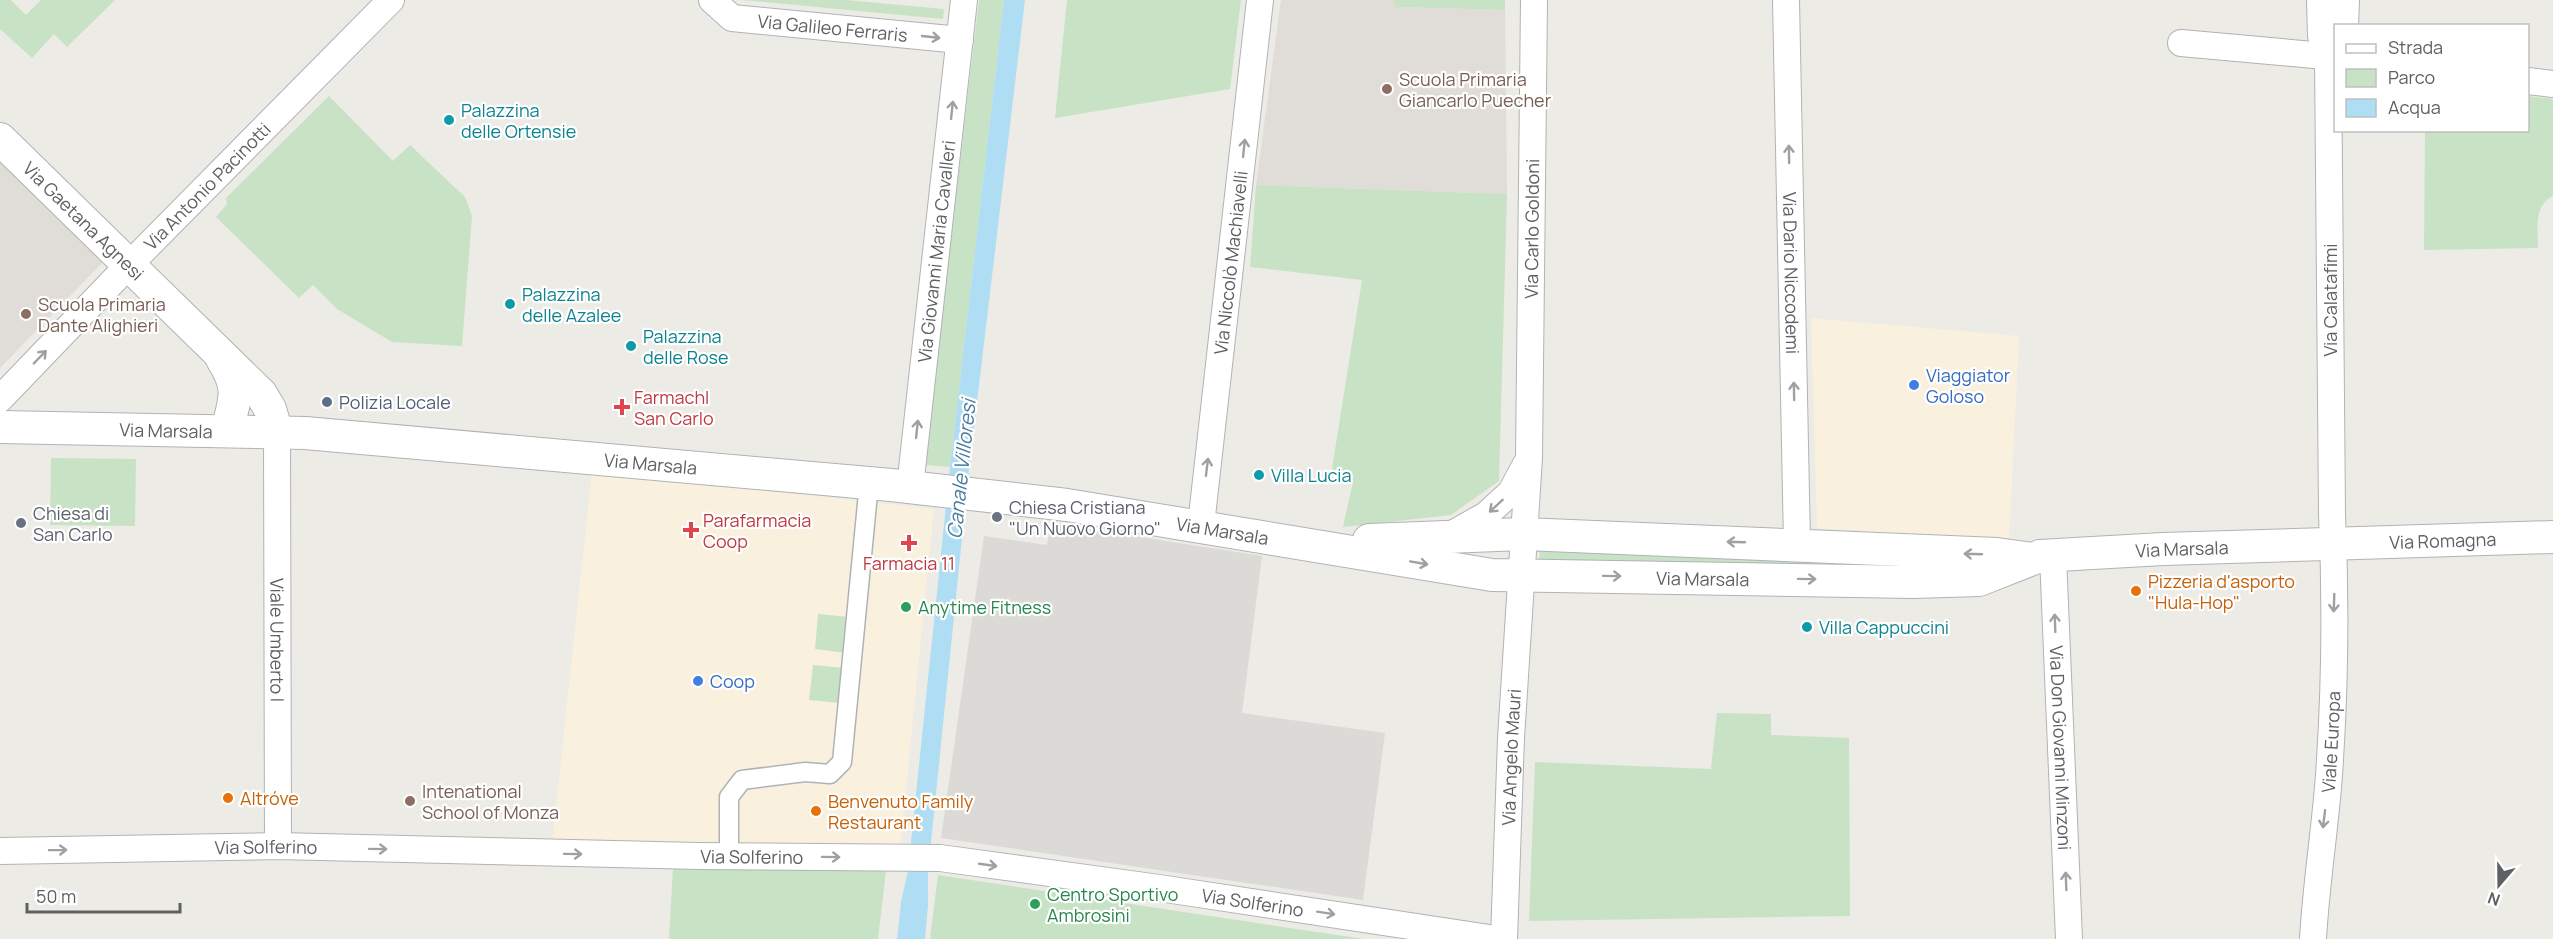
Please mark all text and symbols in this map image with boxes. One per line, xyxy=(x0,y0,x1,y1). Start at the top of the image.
street label: Via Galileo Ferraris xyxy=(757,9,909,47)
legend xyxy=(2334,24,2529,132)
one-way arrow xyxy=(920,32,940,43)
text: Strada xyxy=(2388,35,2443,59)
text: Parco xyxy=(2388,65,2435,89)
place label: Scuola Primaria Giancarlo Puecher xyxy=(1399,67,1552,112)
marker: Scuola Primaria Giancarlo Puecher xyxy=(1380,82,1394,96)
text: Acqua xyxy=(2388,95,2441,119)
place label: Palazzina delle Ortensie xyxy=(461,98,576,143)
one-way arrow xyxy=(947,100,958,120)
marker: Palazzina delle Ortensie xyxy=(442,113,456,127)
street label: Via Antonio Pacinotti xyxy=(139,117,275,255)
street label: Via Giovanni Maria Cavalleri xyxy=(912,139,960,364)
one-way arrow xyxy=(1239,139,1250,159)
one-way arrow xyxy=(1783,145,1795,165)
street label: Via Gaetana Agnesi xyxy=(18,156,149,285)
street label: Via Carlo Goldoni xyxy=(1519,159,1544,299)
street label: Via Niccolò Machiavelli xyxy=(1208,169,1253,356)
street label: Via Dario Niccodemi xyxy=(1778,192,1805,354)
street label: Via Calatafimi xyxy=(2318,244,2342,356)
place label: Palazzina delle Azalee xyxy=(522,282,621,327)
place label: Scuola Primaria Dante Alighieri xyxy=(38,292,166,337)
marker: Palazzina delle Azalee xyxy=(503,297,517,311)
marker: Scuola Primaria Dante Alighieri xyxy=(19,307,33,321)
place label: Palazzina delle Rose xyxy=(643,324,729,369)
marker: Palazzina delle Rose xyxy=(624,339,638,353)
one-way arrow xyxy=(33,350,48,365)
place label: Viaggiator Goloso xyxy=(1926,363,2011,408)
marker: Viaggiator Goloso xyxy=(1907,378,1921,392)
one-way arrow xyxy=(1788,382,1799,402)
place label: Farmachl San Carlo xyxy=(634,385,714,430)
place label: Polizia Locale xyxy=(339,390,451,414)
marker: Polizia Locale xyxy=(320,395,334,409)
water label: Canale Villoresi xyxy=(940,396,982,540)
marker: Farmachl San Carlo xyxy=(615,400,629,414)
street label: Via Marsala xyxy=(119,417,213,443)
one-way arrow xyxy=(911,420,922,439)
street label: Via Marsala xyxy=(603,448,698,480)
one-way arrow xyxy=(1202,458,1213,478)
place label: Villa Lucia xyxy=(1271,463,1352,487)
marker: Villa Lucia xyxy=(1252,468,1266,482)
place label: Chiesa Cristiana "Un Nuovo Giorno" xyxy=(1009,495,1161,540)
one-way arrow xyxy=(1489,499,1504,513)
place label: Chiesa di San Carlo xyxy=(33,501,113,546)
place label: Parafarmacia Coop xyxy=(703,508,811,553)
marker: Chiesa Cristiana "Un Nuovo Giorno" xyxy=(990,510,1004,524)
street label: Via Marsala xyxy=(1174,511,1270,550)
marker: Chiesa di San Carlo xyxy=(14,516,28,530)
marker: Parafarmacia Coop xyxy=(684,523,698,537)
street label: Via Romagna xyxy=(2389,527,2497,554)
street label: Via Marsala xyxy=(2135,535,2229,563)
marker: Farmacia 11 xyxy=(902,536,916,550)
one-way arrow xyxy=(1727,537,1747,548)
one-way arrow xyxy=(1963,548,1983,559)
place label: Farmacia 11 xyxy=(863,551,955,575)
one-way arrow xyxy=(1408,558,1428,569)
street label: Via Marsala xyxy=(1656,566,1750,591)
place label: Pizzeria d'asporto "Hula-Hop" xyxy=(2148,569,2295,614)
one-way arrow xyxy=(1602,571,1622,582)
one-way arrow xyxy=(1797,573,1817,585)
street label: Viale Umberto I xyxy=(265,578,290,702)
marker: Pizzeria d'asporto "Hula-Hop" xyxy=(2129,584,2143,598)
one-way arrow xyxy=(2329,593,2340,613)
place label: Anytime Fitness xyxy=(918,595,1051,619)
marker: Anytime Fitness xyxy=(899,600,913,614)
one-way arrow xyxy=(2050,613,2061,633)
place label: Villa Cappuccini xyxy=(1819,615,1949,639)
marker: Villa Cappuccini xyxy=(1800,620,1814,634)
street label: Via Don Giovanni Minzoni xyxy=(2045,645,2077,851)
place label: Coop xyxy=(710,669,755,693)
marker: Coop xyxy=(691,674,705,688)
street label: Via Angelo Mauri xyxy=(1496,688,1526,826)
street label: Viale Europa xyxy=(2316,691,2345,794)
place label: Intenational School of Monza xyxy=(422,779,559,824)
place label: Altróve xyxy=(240,786,299,810)
place label: Benvenuto Family Restaurant xyxy=(828,789,974,834)
marker: Altróve xyxy=(221,791,235,805)
marker: Intenational School of Monza xyxy=(403,794,417,808)
marker: Benvenuto Family Restaurant xyxy=(809,804,823,818)
one-way arrow xyxy=(2318,809,2329,828)
street label: Via Solferino xyxy=(214,834,318,859)
one-way arrow xyxy=(367,843,387,855)
one-way arrow xyxy=(48,844,68,856)
street label: Via Solferino xyxy=(700,844,803,869)
one-way arrow xyxy=(562,848,582,860)
one-way arrow xyxy=(820,851,840,863)
north arrow xyxy=(2469,855,2529,915)
one-way arrow xyxy=(977,859,997,870)
one-way arrow xyxy=(2061,871,2072,891)
scale bar xyxy=(27,876,180,914)
place label: Centro Sportivo Ambrosini xyxy=(1047,882,1178,927)
street label: Via Solferino xyxy=(1200,883,1305,922)
text: 50 m xyxy=(36,884,76,908)
text: N xyxy=(2485,887,2503,911)
marker: Centro Sportivo Ambrosini xyxy=(1028,897,1042,911)
one-way arrow xyxy=(1316,908,1336,919)

